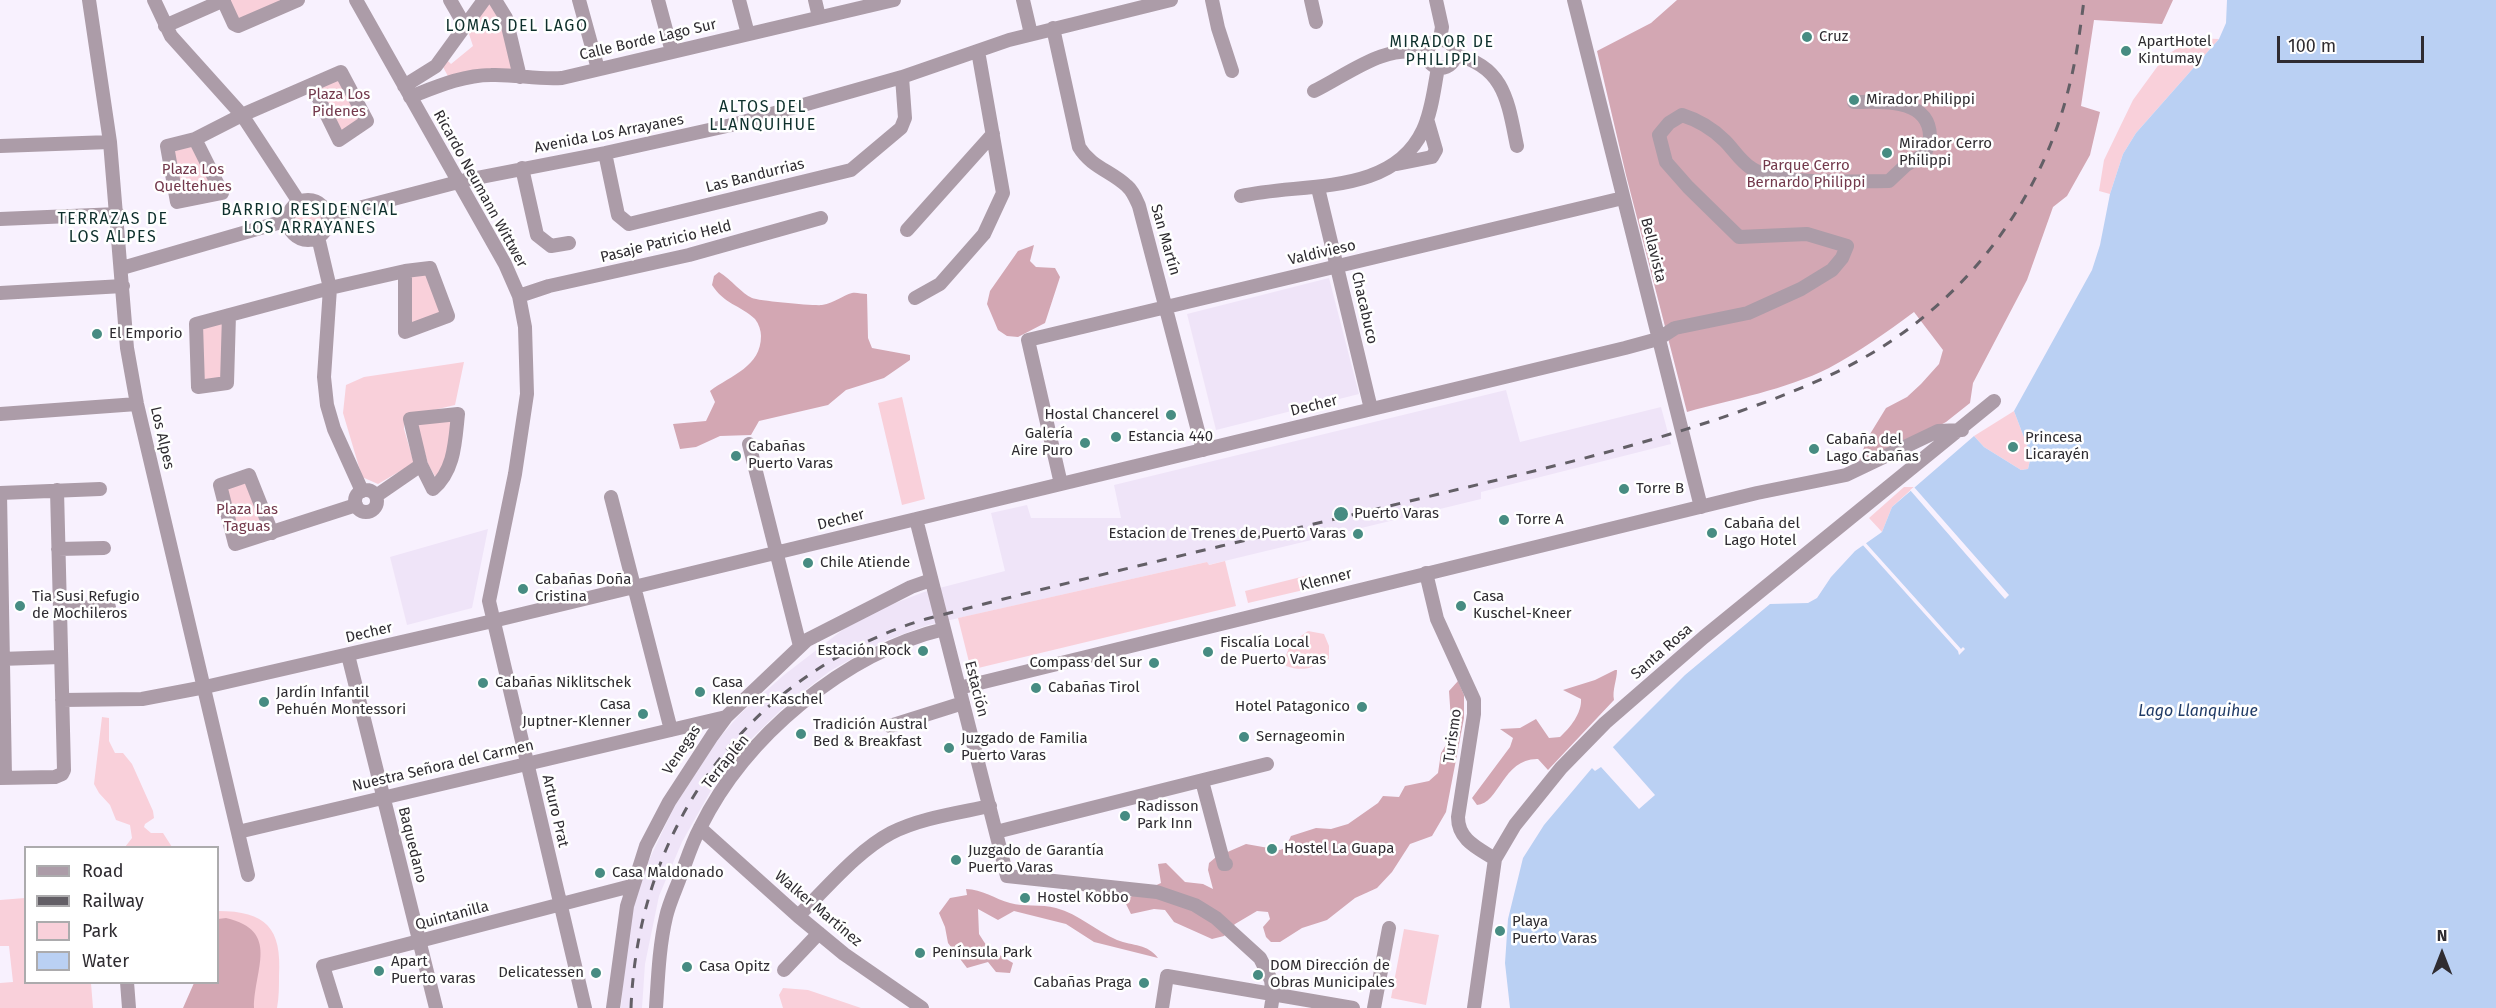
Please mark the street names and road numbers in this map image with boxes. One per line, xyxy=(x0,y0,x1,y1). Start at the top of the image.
street label: Calle Borde Lago Sur xyxy=(578,16,718,64)
street label: Ricardo Neumann Wittwer xyxy=(429,107,531,271)
street label: Avenida Los Arrayanes xyxy=(533,111,685,157)
street label: Las Bandurrias xyxy=(704,155,806,197)
street label: San Martín xyxy=(1146,202,1184,278)
street label: Bellavista xyxy=(1636,216,1670,284)
street label: Pasaje Patricio Held xyxy=(599,217,733,267)
street label: Valdivieso xyxy=(1286,236,1358,270)
street label: Chacabuco xyxy=(1347,270,1381,346)
street label: Decher xyxy=(1289,391,1339,421)
street label: Los Alpes xyxy=(146,405,178,471)
street label: Decher xyxy=(816,505,866,535)
street label: Klenner xyxy=(1298,565,1354,595)
street label: Decher xyxy=(344,619,394,647)
street label: Santa Rosa xyxy=(1628,621,1696,683)
street label: Estación xyxy=(960,659,992,719)
street label: Turismo xyxy=(1440,708,1466,764)
street label: Venegas xyxy=(659,722,705,778)
street label: Terraplén xyxy=(699,731,753,793)
street label: Nuestra Señora del Carmen xyxy=(350,736,536,796)
street label: Arturo Prat xyxy=(538,773,572,849)
street label: Baquedano xyxy=(394,805,430,885)
street label: Walker Martínez xyxy=(771,867,865,951)
street label: Quintanilla xyxy=(413,898,491,934)

